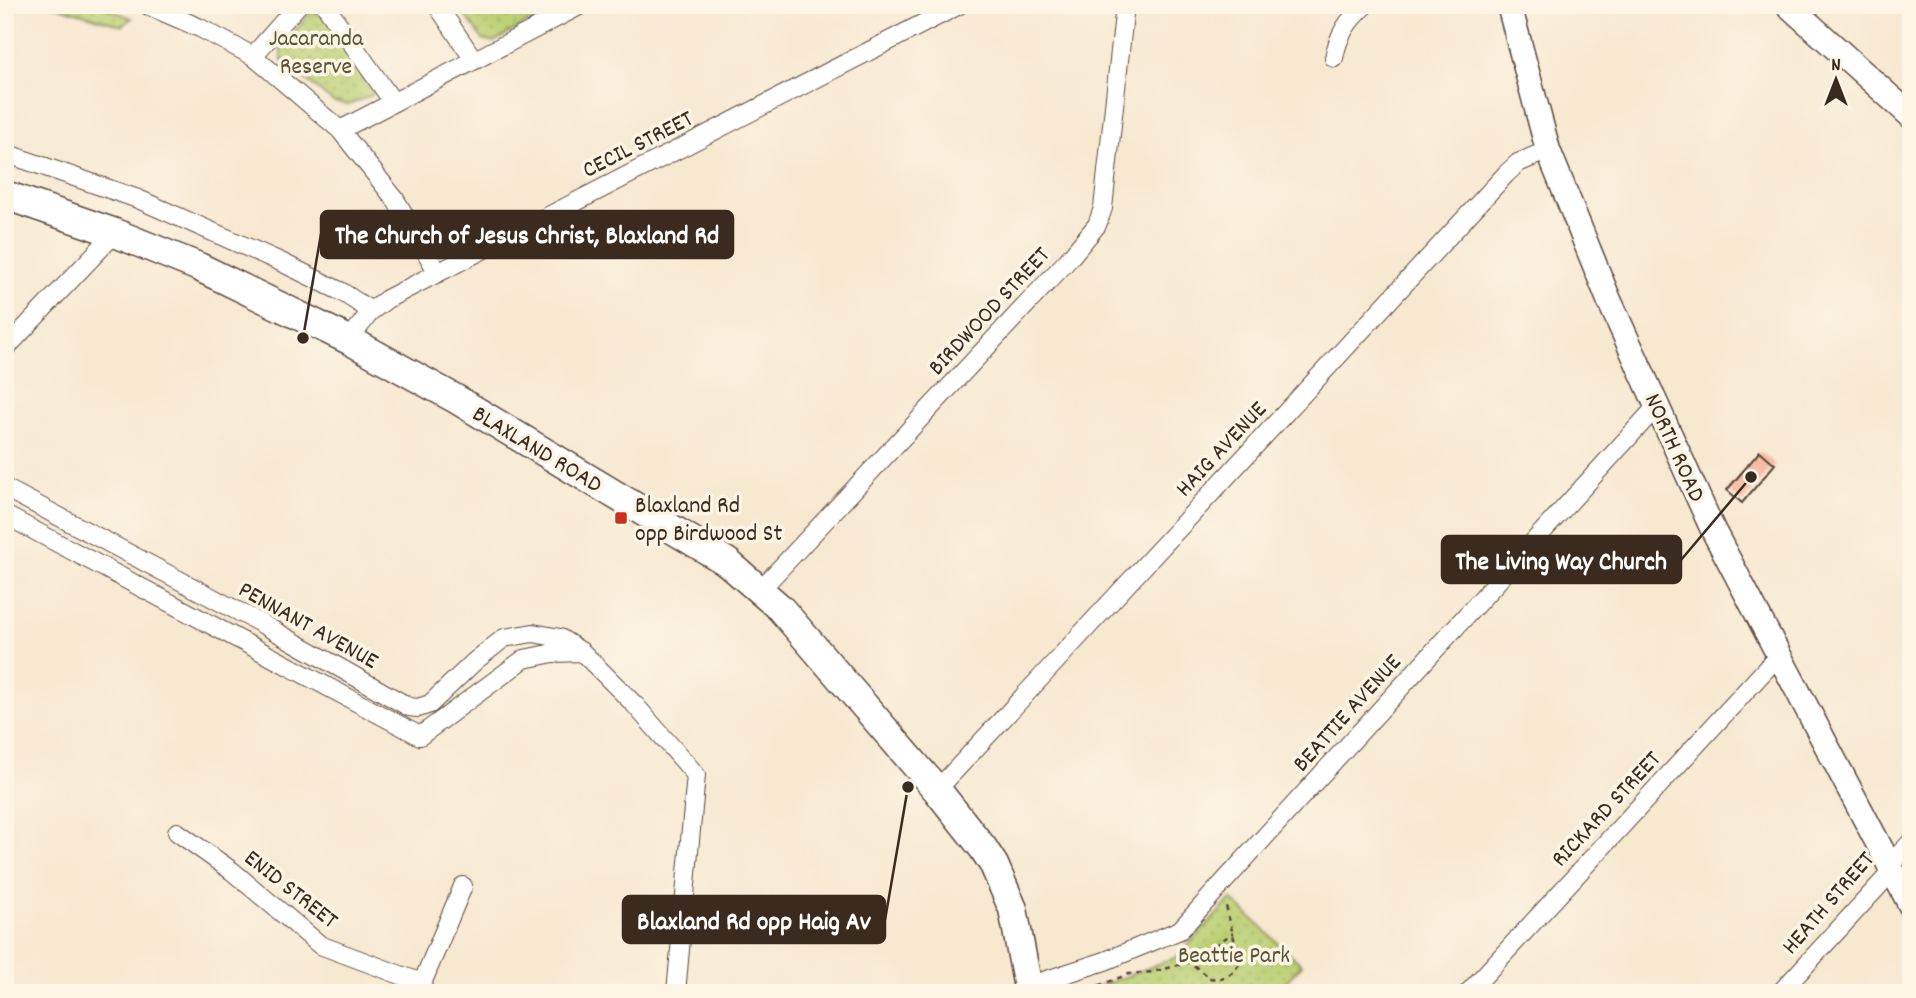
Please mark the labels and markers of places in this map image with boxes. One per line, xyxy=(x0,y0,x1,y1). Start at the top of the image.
callout: The Church of Jesus Christ, Blaxland Rd xyxy=(321,211,733,258)
place label: Blaxland Rd opp Birdwood St xyxy=(635,490,782,552)
marker: Blaxland Rd opp Birdwood St xyxy=(613,510,629,526)
callout: The Living Way Church xyxy=(1442,536,1681,583)
callout: Blaxland Rd opp Haig Av xyxy=(623,896,885,943)

